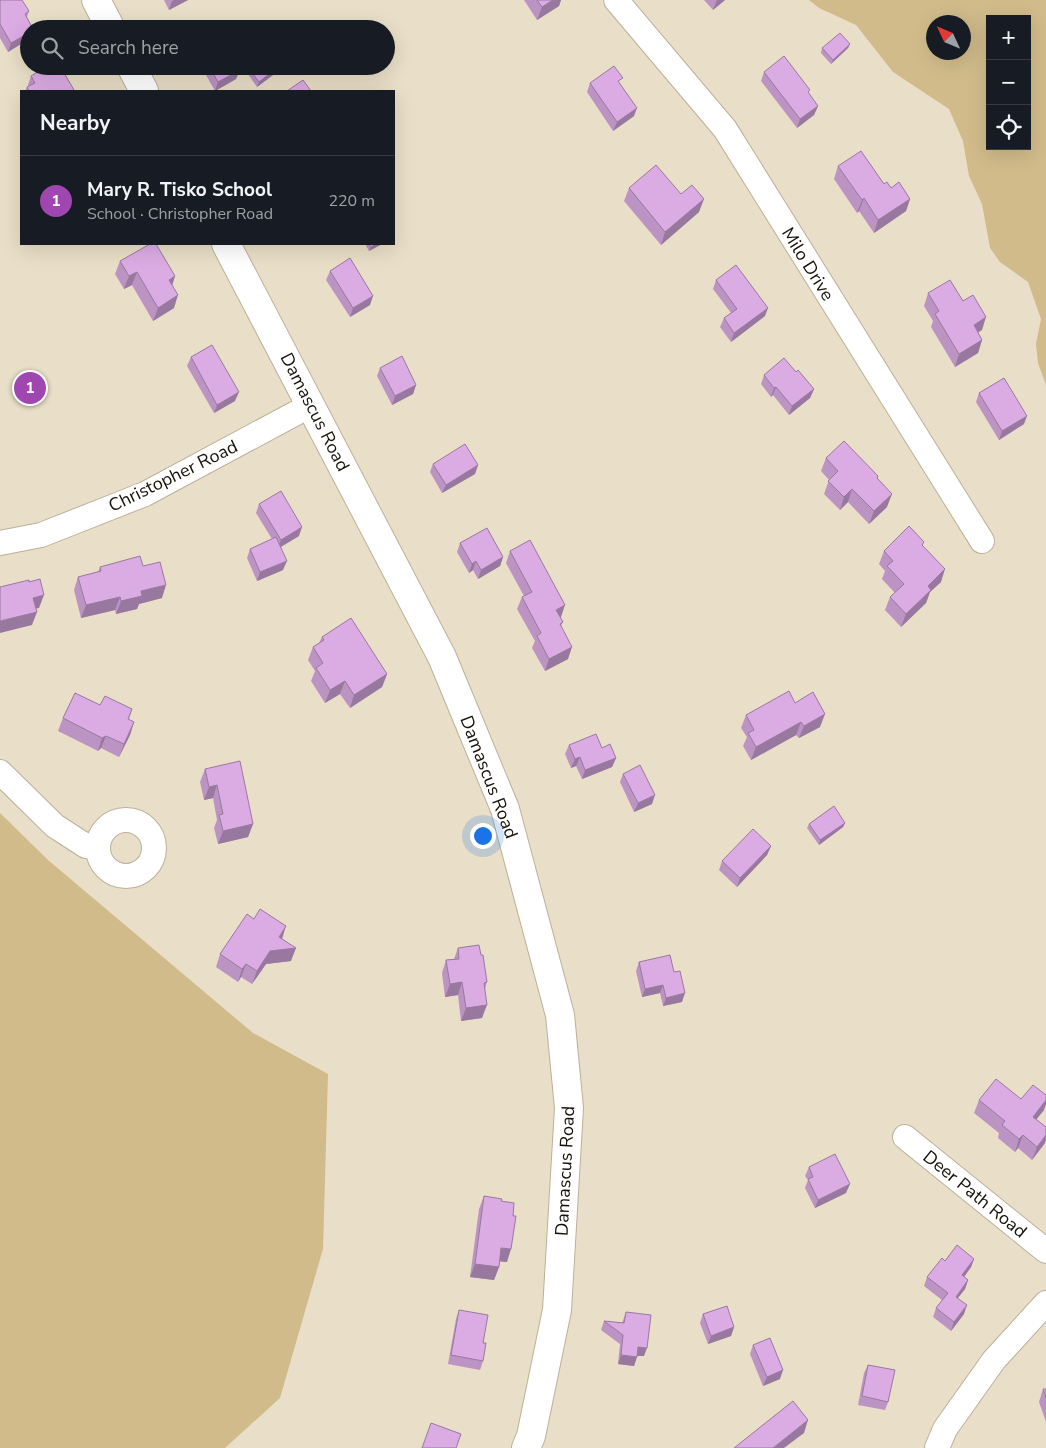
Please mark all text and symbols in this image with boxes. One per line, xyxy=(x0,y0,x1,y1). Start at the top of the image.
north arrow xyxy=(926,15,971,60)
map controls xyxy=(986,15,1031,150)
button: + xyxy=(986,15,1031,60)
search box xyxy=(20,20,395,75)
icon: search xyxy=(38,34,66,62)
text: Search here xyxy=(78,35,179,61)
button: − xyxy=(986,60,1031,105)
button: locate xyxy=(986,105,1031,150)
text: Nearby xyxy=(40,109,110,137)
text: Mary R. Tisko School xyxy=(87,177,272,203)
text: 1 xyxy=(51,190,61,212)
text: 220 m xyxy=(328,190,375,212)
text: School · Christopher Road xyxy=(87,203,273,225)
street label: Milo Drive xyxy=(776,223,840,305)
street label: Damascus Road xyxy=(275,349,355,475)
pin: 1 xyxy=(14,369,46,407)
street label: Christopher Road xyxy=(104,434,242,518)
street label: Damascus Road xyxy=(454,712,524,842)
your location xyxy=(470,823,496,849)
street label: Damascus Road xyxy=(550,1105,580,1237)
street label: Deer Path Road xyxy=(918,1145,1032,1243)

